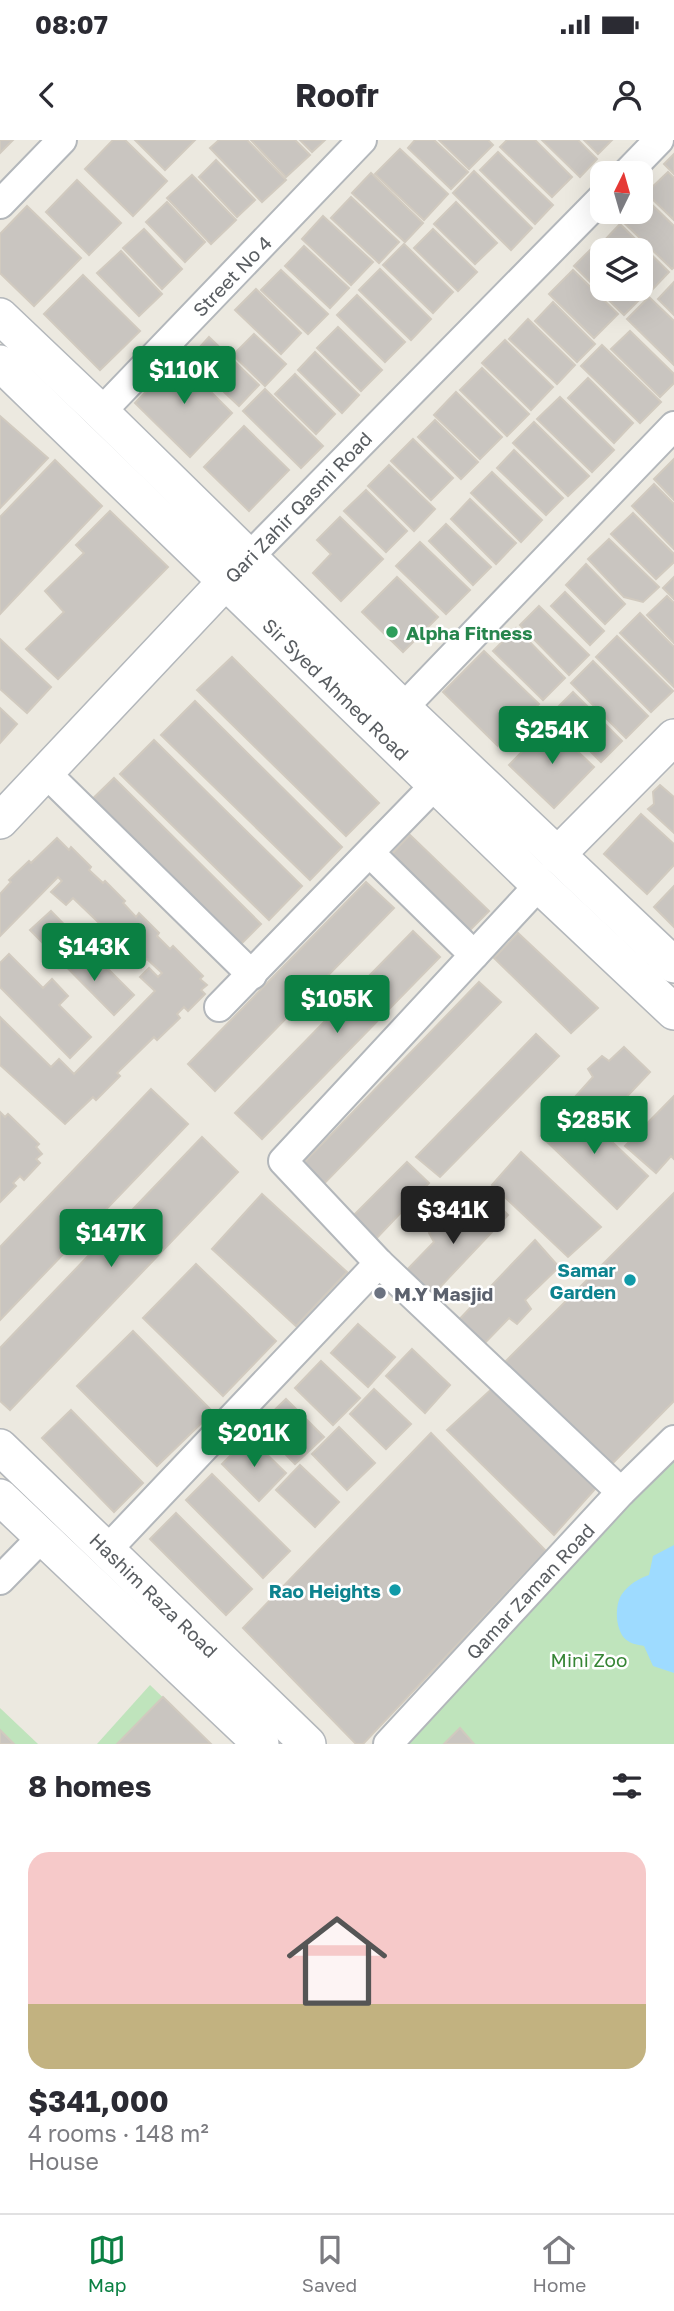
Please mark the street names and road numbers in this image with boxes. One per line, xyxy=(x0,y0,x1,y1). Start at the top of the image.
street label: Street No 4 xyxy=(188,231,276,321)
street label: Qari Zahir Qasmi Road xyxy=(220,427,376,587)
street label: Sir Syed Ahmed Road xyxy=(258,613,414,765)
street label: Qamar Zaman Road xyxy=(461,1518,599,1664)
street label: Hashim Raza Road xyxy=(85,1528,223,1662)

